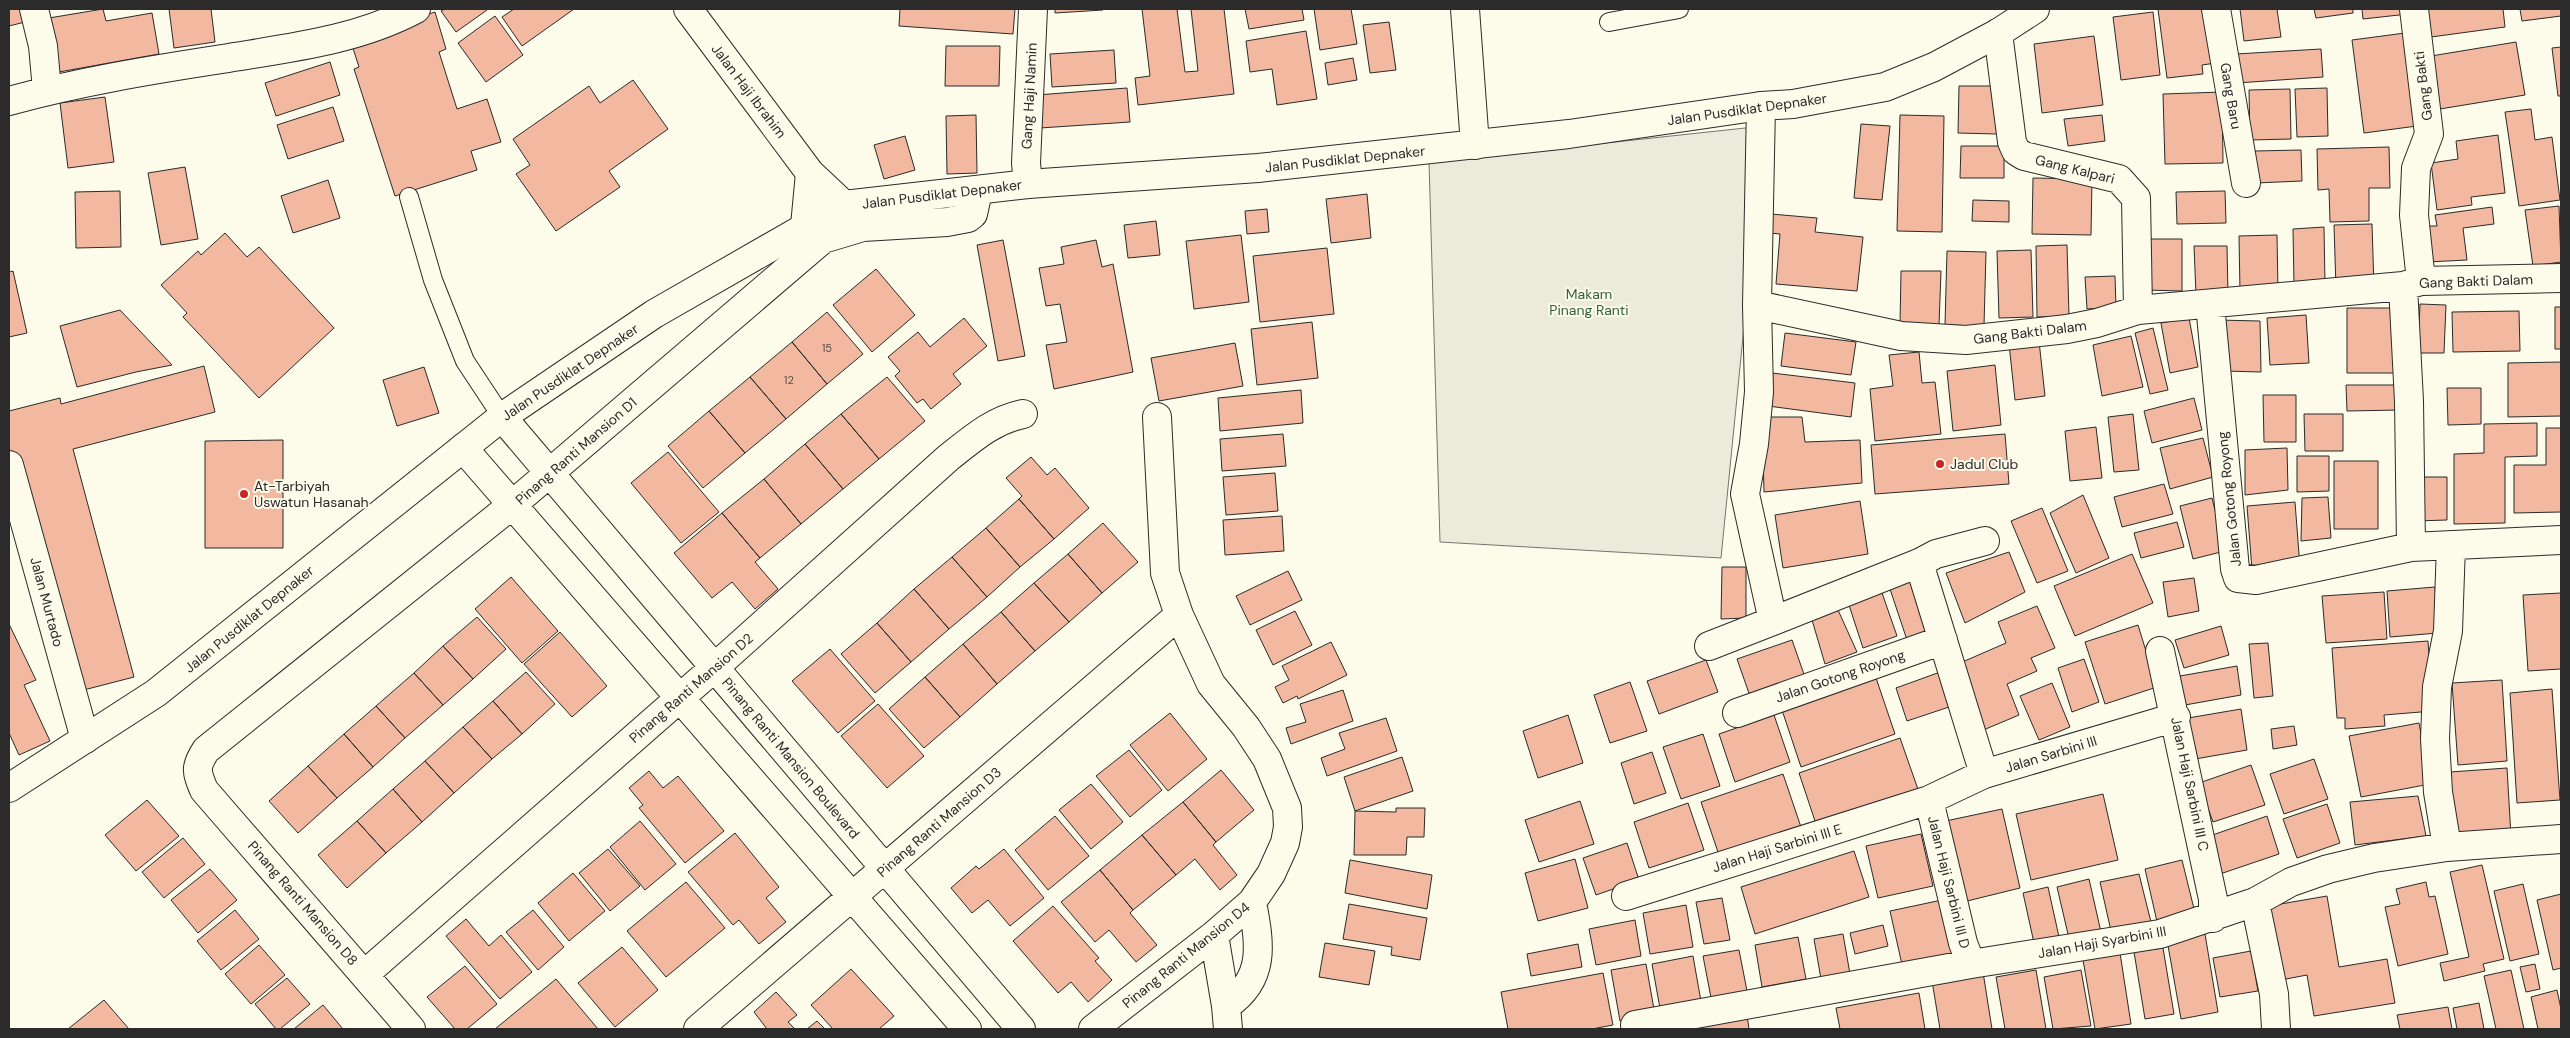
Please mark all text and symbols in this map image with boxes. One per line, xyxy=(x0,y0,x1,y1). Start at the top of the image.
street label: Jalan Haji Ibrahim xyxy=(708,40,790,142)
street label: Gang Haji Namin xyxy=(1017,42,1041,150)
street label: Gang Bakti xyxy=(2410,50,2436,122)
street label: Gang Baru xyxy=(2216,61,2246,131)
street label: Jalan Pusdiklat Depnaker xyxy=(1666,89,1828,129)
street label: Jalan Pusdiklat Depnaker xyxy=(1264,142,1426,176)
street label: Gang Kalpari xyxy=(2033,150,2117,188)
street label: Jalan Pusdiklat Depnaker xyxy=(861,175,1023,213)
street label: Gang Bakti Dalam xyxy=(2419,270,2533,292)
park label: Makam Pinang Ranti xyxy=(1549,285,1629,319)
street label: Gang Bakti Dalam xyxy=(1972,316,2088,348)
street label: Jalan Pusdiklat Depnaker xyxy=(498,320,642,424)
house number: 15 xyxy=(822,341,832,355)
house number: 12 xyxy=(784,373,794,387)
street label: Pinang Ranti Mansion D1 xyxy=(512,393,640,509)
street label: Jalan Gotong Royong xyxy=(2213,430,2245,567)
place label: Jadul Club xyxy=(1950,455,2018,473)
marker: Jadul Club xyxy=(1934,458,1946,470)
place label: At-Tarbiyah Uswatun Hasanah xyxy=(254,477,369,511)
marker: At-Tarbiyah Uswatun Hasanah xyxy=(238,488,250,500)
street label: Jalan Murtado xyxy=(26,555,68,649)
street label: Jalan Pusdiklat Depnaker xyxy=(181,561,317,677)
street label: Pinang Ranti Mansion D2 xyxy=(625,629,757,747)
street label: Jalan Gotong Royong xyxy=(1773,645,1907,707)
street label: Pinang Ranti Mansion Boulevard xyxy=(718,674,864,842)
street label: Jalan Haji Sarbini III C xyxy=(2167,715,2213,853)
street label: Jalan Sarbini III xyxy=(2003,731,2099,777)
street label: Pinang Ranti Mansion D3 xyxy=(873,763,1005,881)
street label: Jalan Haji Sarbini III D xyxy=(1924,814,1974,950)
street label: Jalan Haji Sarbini III E xyxy=(1710,820,1844,876)
street label: Pinang Ranti Mansion D8 xyxy=(244,837,362,969)
street label: Pinang Ranti Mansion D4 xyxy=(1119,898,1254,1012)
street label: Jalan Haji Syarbini III xyxy=(2036,922,2168,962)

